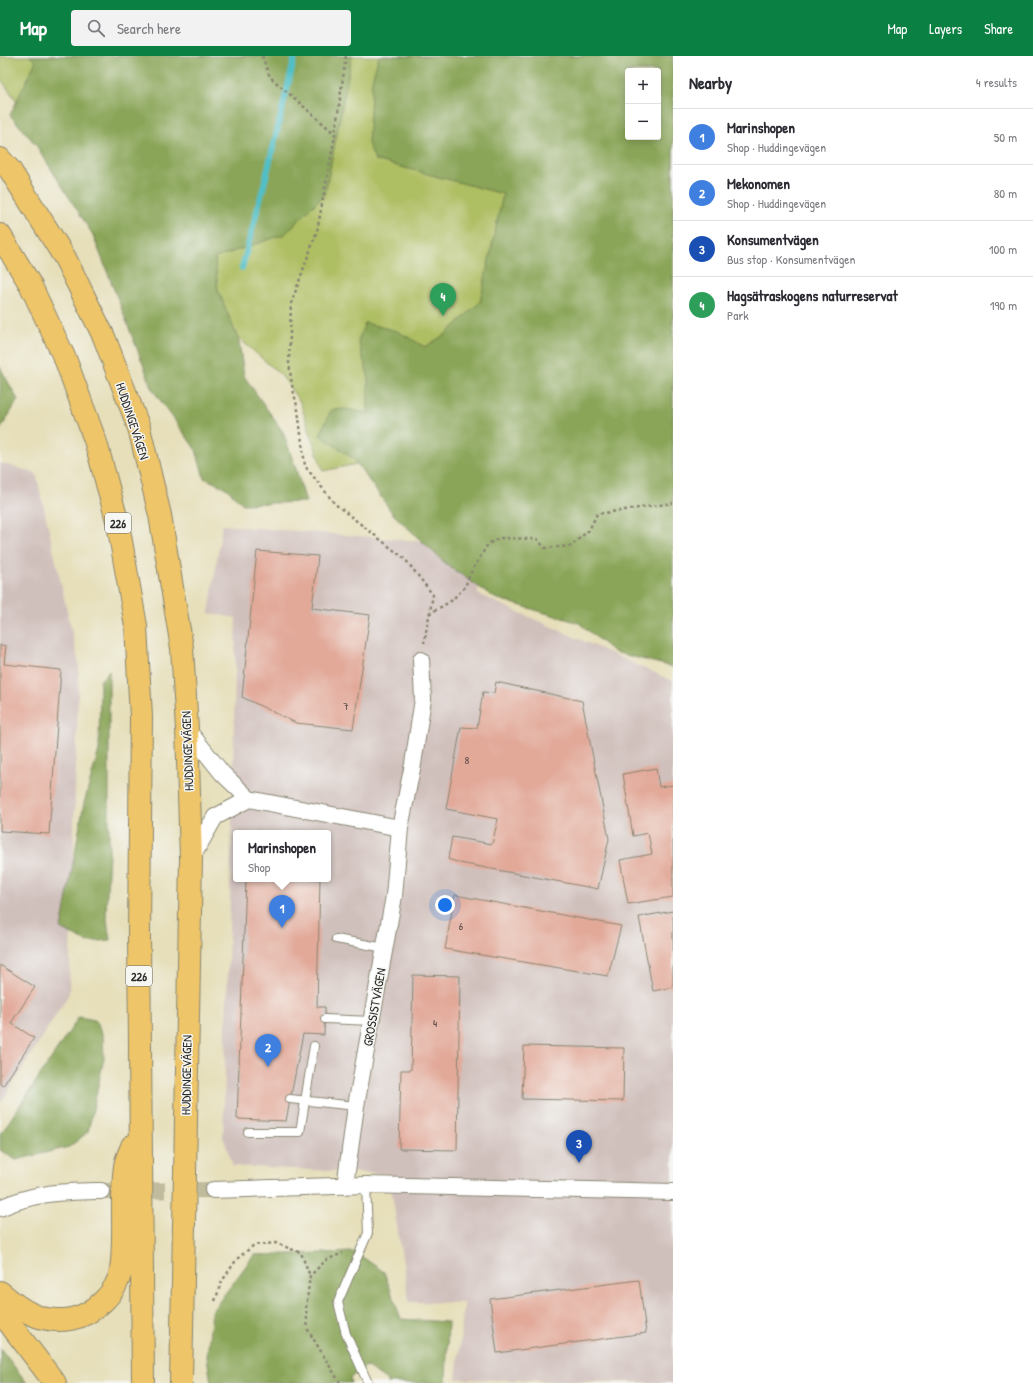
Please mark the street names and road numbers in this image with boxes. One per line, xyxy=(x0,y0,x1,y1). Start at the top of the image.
street label: HUDDINGEVÄGEN xyxy=(112,380,154,462)
road number: 226 xyxy=(105,513,131,533)
street label: HUDDINGEVÄGEN xyxy=(177,711,197,791)
road number: 226 xyxy=(126,966,152,986)
street label: GROSSISTVÄGEN xyxy=(358,966,390,1047)
street label: HUDDINGEVÄGEN xyxy=(176,1035,196,1115)

